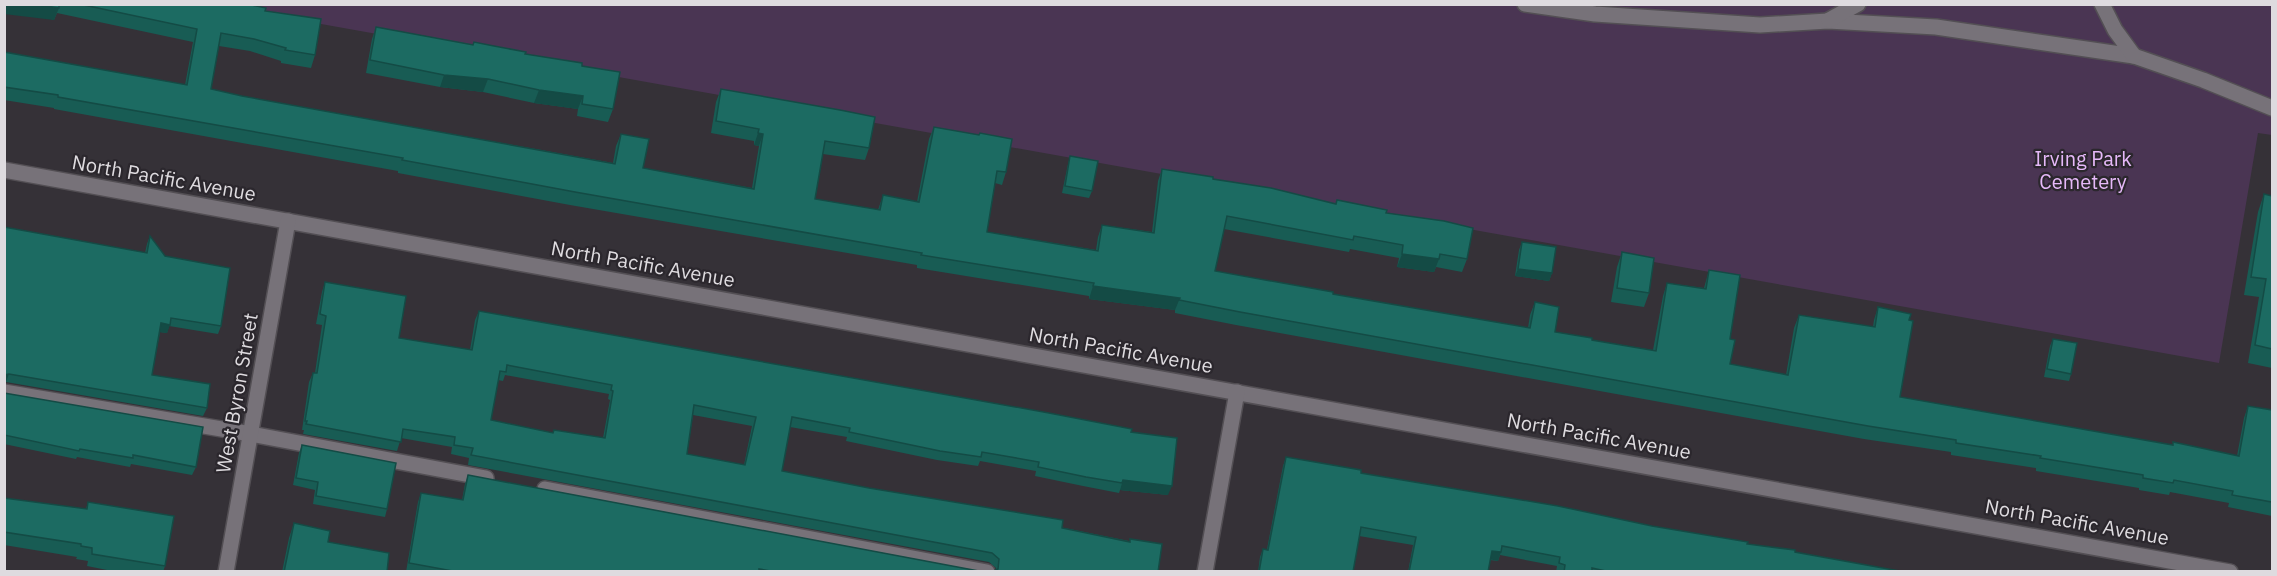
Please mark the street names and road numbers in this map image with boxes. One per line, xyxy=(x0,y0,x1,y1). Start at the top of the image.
street label: North Pacific Avenue xyxy=(70,148,258,207)
street label: North Pacific Avenue xyxy=(549,234,737,293)
street label: West Byron Street xyxy=(209,311,264,475)
street label: North Pacific Avenue xyxy=(1027,320,1215,379)
street label: North Pacific Avenue xyxy=(1505,406,1693,465)
street label: North Pacific Avenue xyxy=(1983,492,2171,551)

